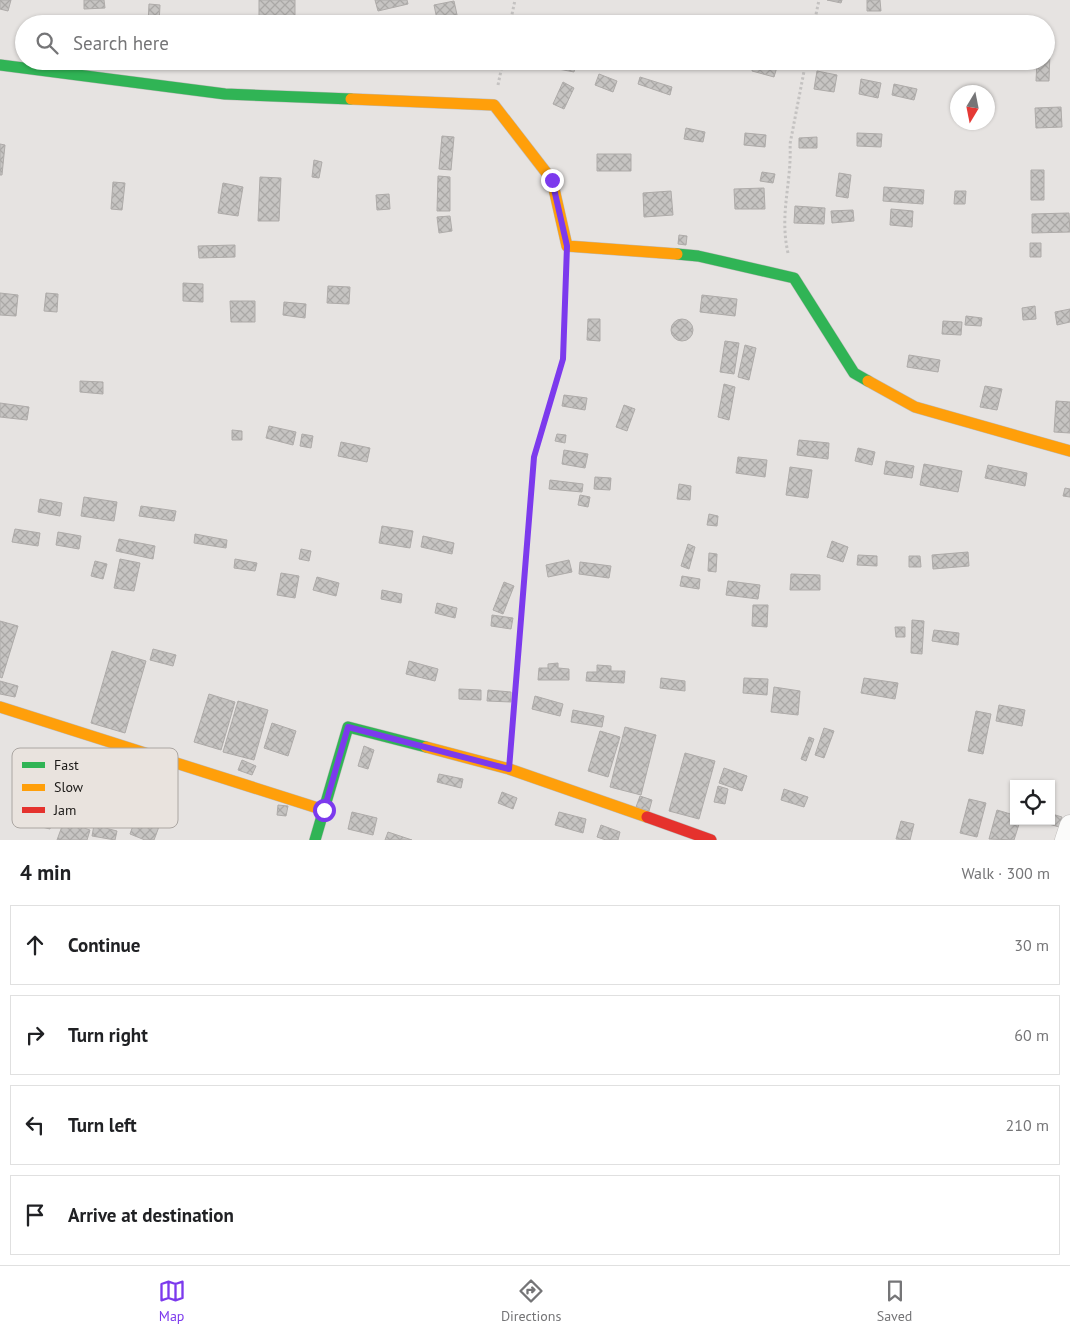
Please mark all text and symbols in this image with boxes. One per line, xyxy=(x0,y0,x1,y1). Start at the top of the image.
search box xyxy=(15,15,1055,70)
icon: search xyxy=(33,29,61,57)
text: Search here xyxy=(73,31,169,55)
north arrow xyxy=(950,85,995,130)
route end xyxy=(541,169,564,192)
legend xyxy=(12,748,178,828)
text: Fast xyxy=(54,756,79,774)
text: Slow xyxy=(54,778,84,796)
map controls xyxy=(1010,780,1055,825)
button: locate xyxy=(1010,780,1055,825)
route start xyxy=(313,799,336,822)
text: Jam xyxy=(53,801,76,819)
text: 4 min xyxy=(20,859,71,886)
text: Walk · 300 m xyxy=(961,863,1050,883)
icon: ahead xyxy=(21,931,49,959)
text: Continue xyxy=(68,933,140,957)
text: 30 m xyxy=(1014,935,1049,955)
icon: right xyxy=(21,1021,49,1049)
text: Turn right xyxy=(68,1023,148,1047)
text: 60 m xyxy=(1014,1025,1049,1045)
icon: left xyxy=(21,1111,49,1139)
text: Turn left xyxy=(68,1113,137,1137)
text: 210 m xyxy=(1006,1115,1049,1135)
icon: arrive xyxy=(21,1201,49,1229)
text: Arrive at destination xyxy=(68,1203,234,1227)
tab: Map xyxy=(158,1277,186,1325)
tab: Directions xyxy=(501,1277,561,1325)
tab: Saved xyxy=(877,1277,912,1325)

